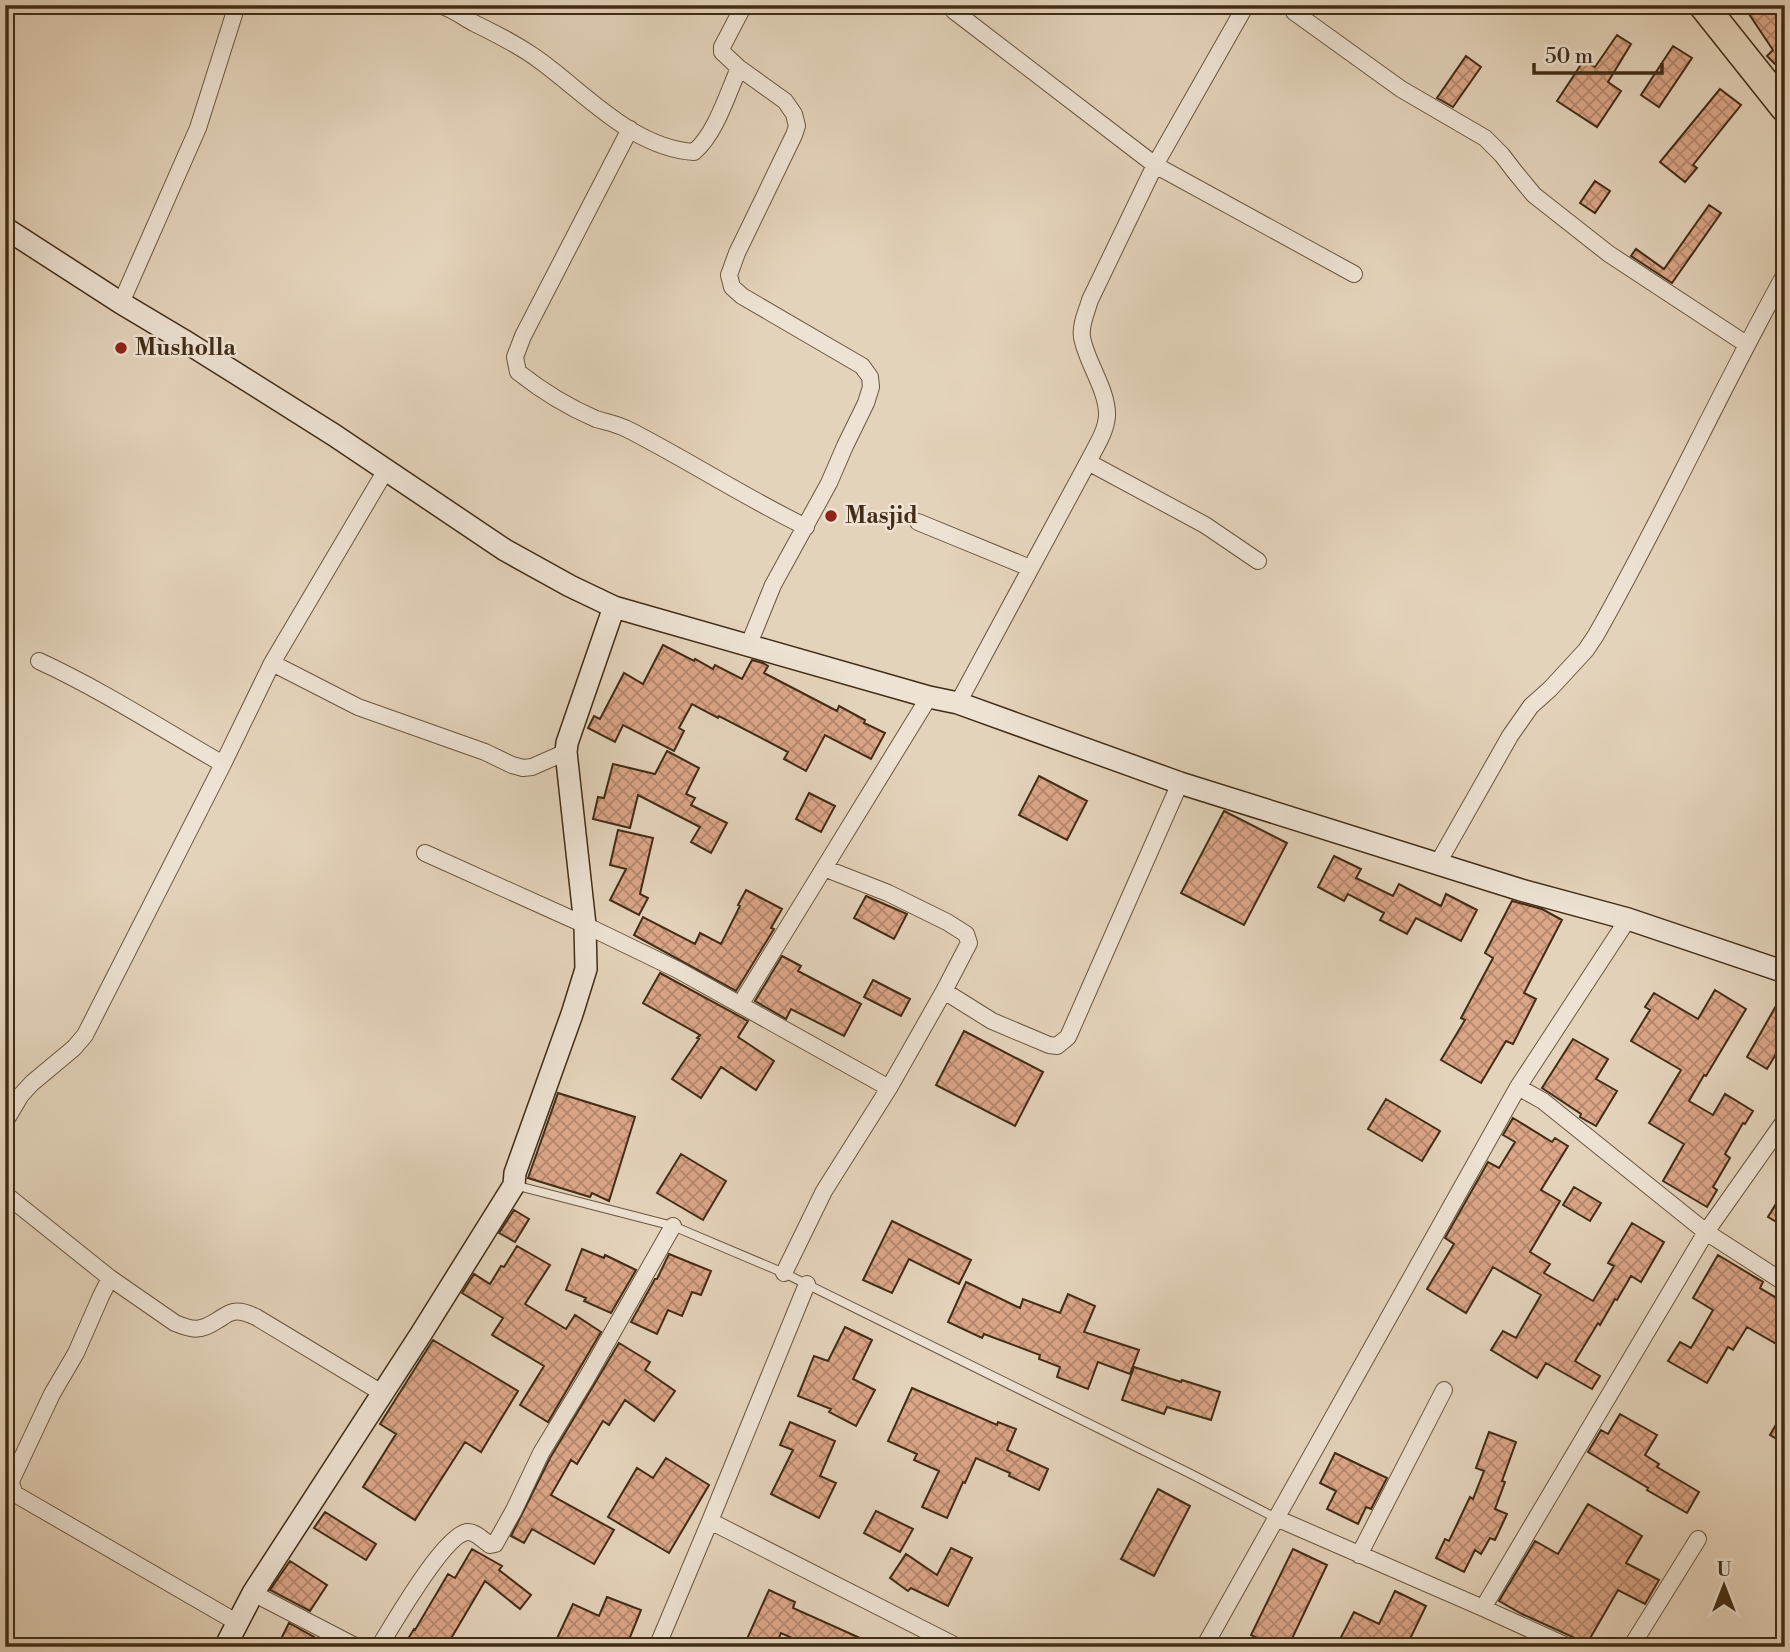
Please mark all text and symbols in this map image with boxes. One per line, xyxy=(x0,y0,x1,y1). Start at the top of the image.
scale bar xyxy=(1534,32,1662,76)
text: 50 m xyxy=(1545,44,1593,70)
place label: Musholla xyxy=(135,334,236,362)
marker: Musholla xyxy=(113,340,129,356)
place label: Masjid xyxy=(845,502,918,530)
marker: Masjid xyxy=(823,508,839,524)
north arrow xyxy=(1688,1550,1758,1620)
text: U xyxy=(1717,1558,1732,1582)

